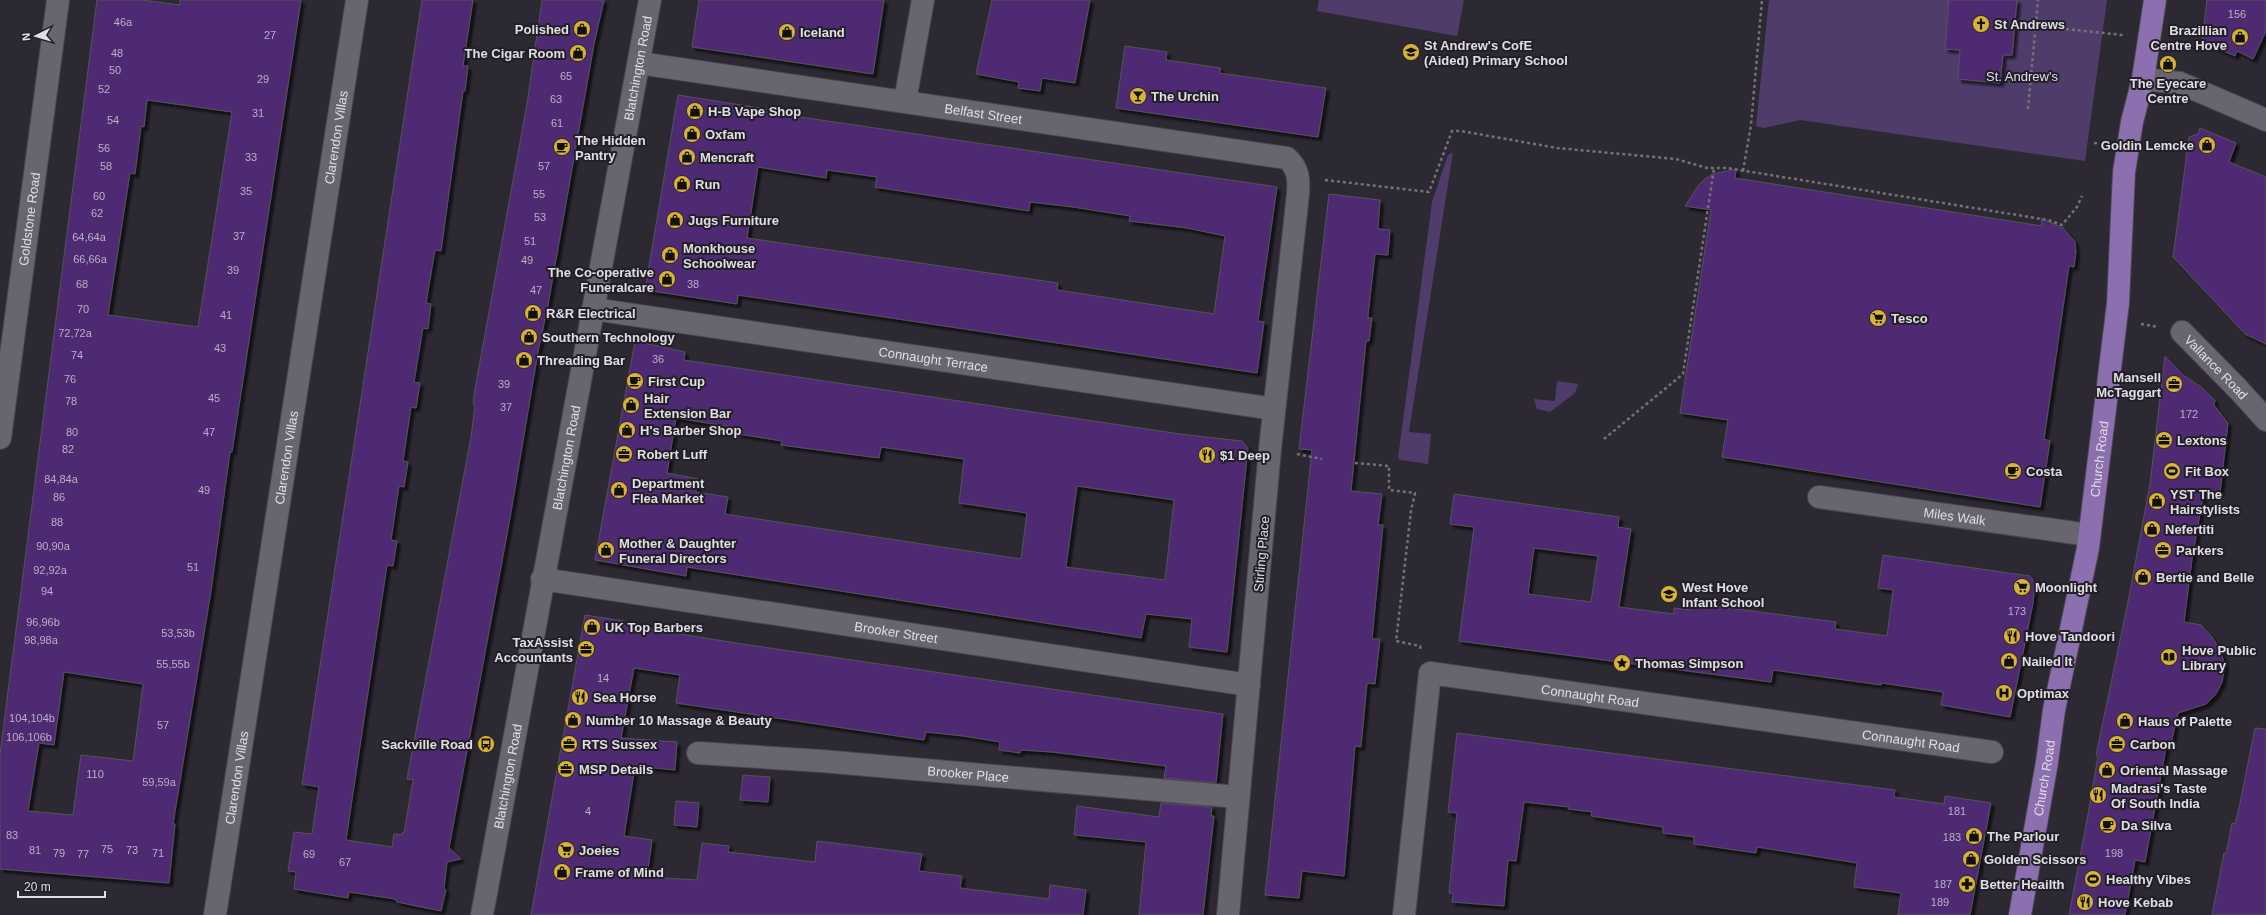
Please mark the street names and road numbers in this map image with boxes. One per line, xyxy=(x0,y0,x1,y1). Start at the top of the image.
street label: Blatchington Road xyxy=(621,15,655,122)
street label: Clarendon Villas xyxy=(322,89,351,185)
street label: Belfast Street xyxy=(944,101,1023,127)
street label: Goldstone Road xyxy=(16,171,43,267)
street label: Vallance Road xyxy=(2181,332,2251,402)
street label: Connaught Terrace xyxy=(878,344,989,375)
street label: Blatchington Road xyxy=(549,404,583,511)
street label: Clarendon Villas xyxy=(272,409,301,505)
street label: Church Road xyxy=(2087,420,2111,498)
street label: Miles Walk xyxy=(1923,505,1987,528)
street label: Stirling Place xyxy=(1251,516,1272,592)
street label: Brooker Street xyxy=(853,619,939,646)
street label: Connaught Road xyxy=(1540,682,1640,710)
street label: Blatchington Road xyxy=(491,723,525,830)
street label: Connaught Road xyxy=(1861,727,1961,755)
street label: Clarendon Villas xyxy=(222,729,252,826)
street label: Church Road xyxy=(2031,739,2058,817)
street label: Brooker Place xyxy=(927,763,1010,785)

